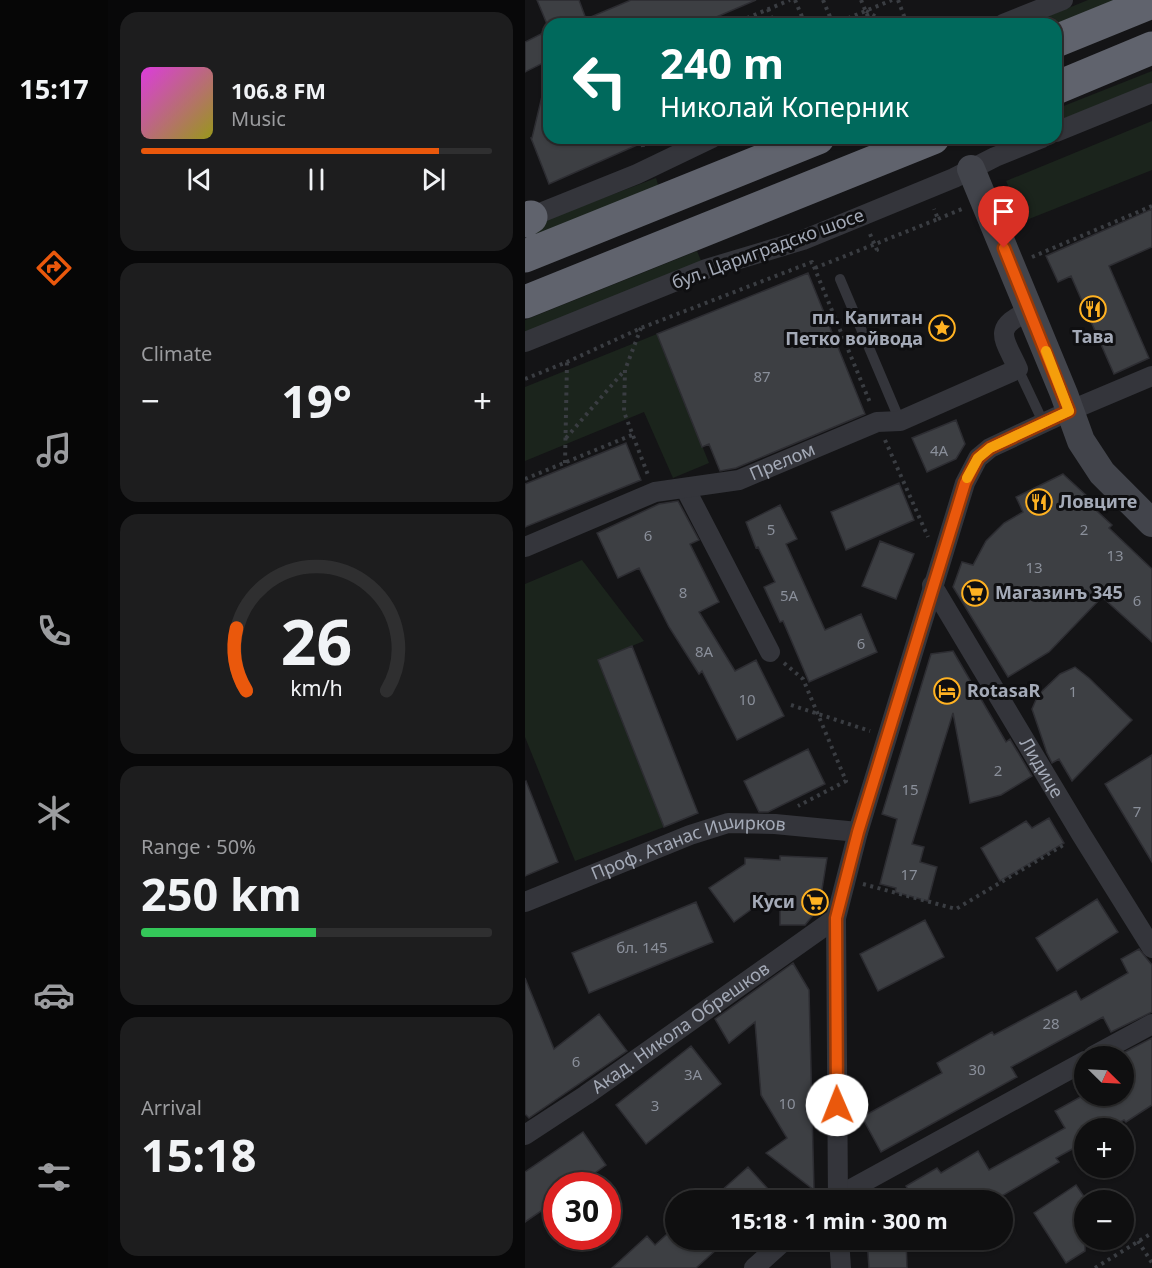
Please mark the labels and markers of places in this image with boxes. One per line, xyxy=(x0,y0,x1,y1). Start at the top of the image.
pin xyxy=(978,186,1029,248)
restaurant icon: Тава xyxy=(1078,294,1108,324)
place label: пл. Капитан Петко войвода xyxy=(785,305,923,350)
place icon: пл. Капитан Петко войвода xyxy=(927,313,957,343)
place label: Тава xyxy=(1072,324,1114,348)
restaurant icon: Ловците xyxy=(1024,487,1054,517)
place label: Ловците xyxy=(1059,489,1137,513)
supermarket icon: Магазинъ 345 xyxy=(960,578,990,608)
place label: Магазинъ 345 xyxy=(995,580,1123,604)
hotel icon: RotasaR xyxy=(932,676,962,706)
place label: RotasaR xyxy=(967,678,1040,702)
supermarket icon: Куси xyxy=(800,887,830,917)
place label: Куси xyxy=(751,889,795,913)

